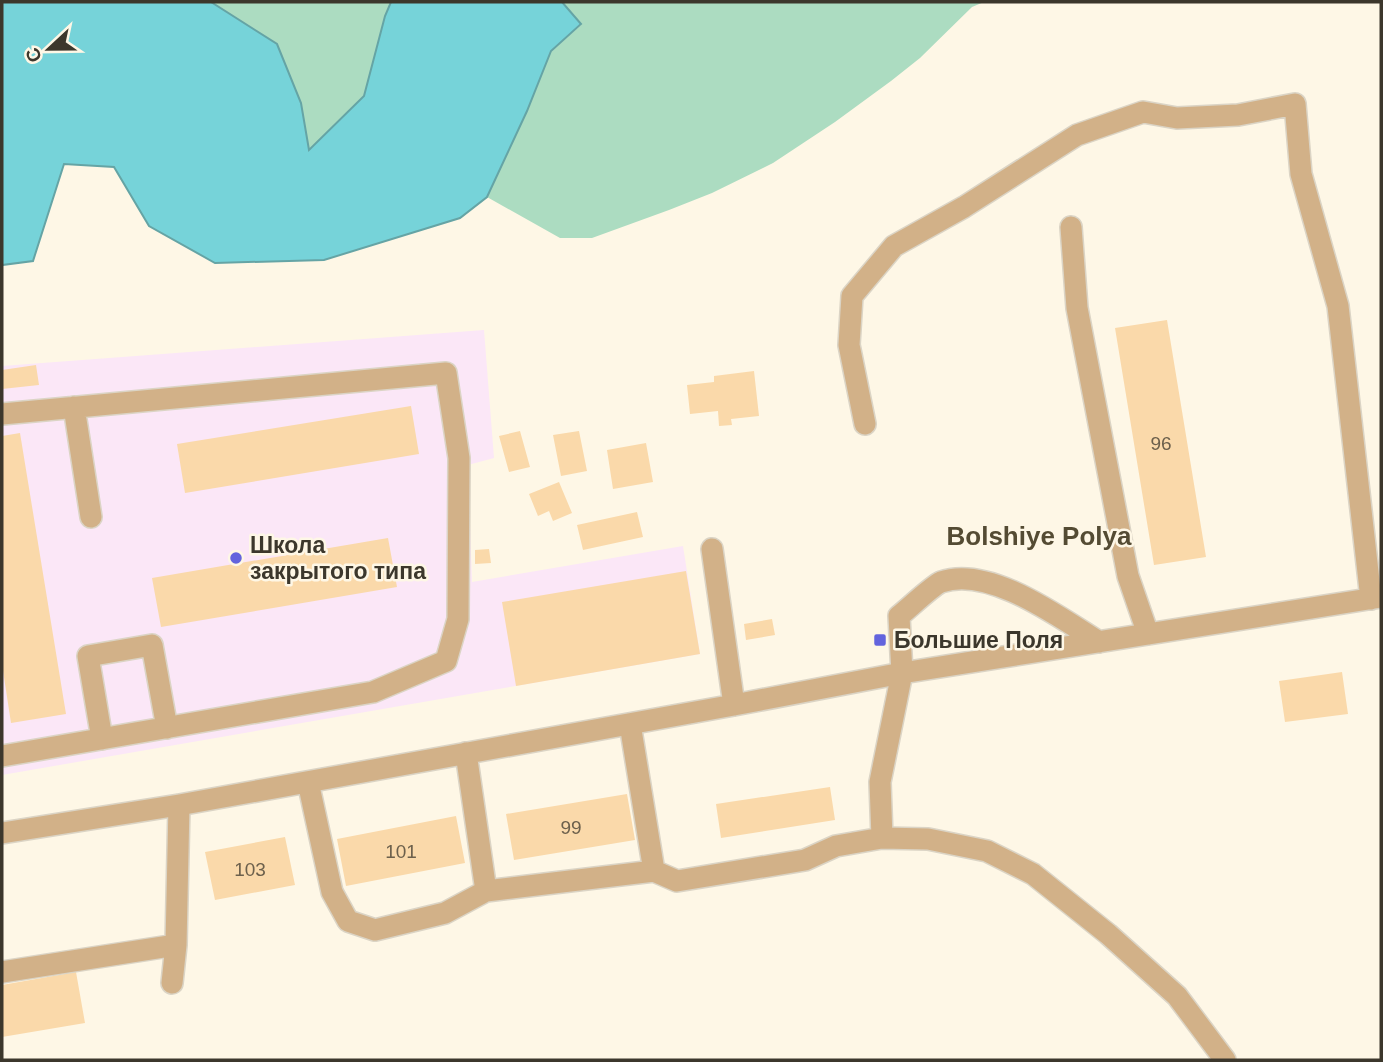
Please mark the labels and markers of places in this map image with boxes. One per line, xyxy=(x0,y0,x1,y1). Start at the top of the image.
place label: Школа закрытого типа xyxy=(250,532,426,584)
marker: Школа закрытого типа xyxy=(228,550,244,566)
place label: Большие Поля xyxy=(894,627,1063,653)
marker: Большие Поля xyxy=(872,632,888,648)

